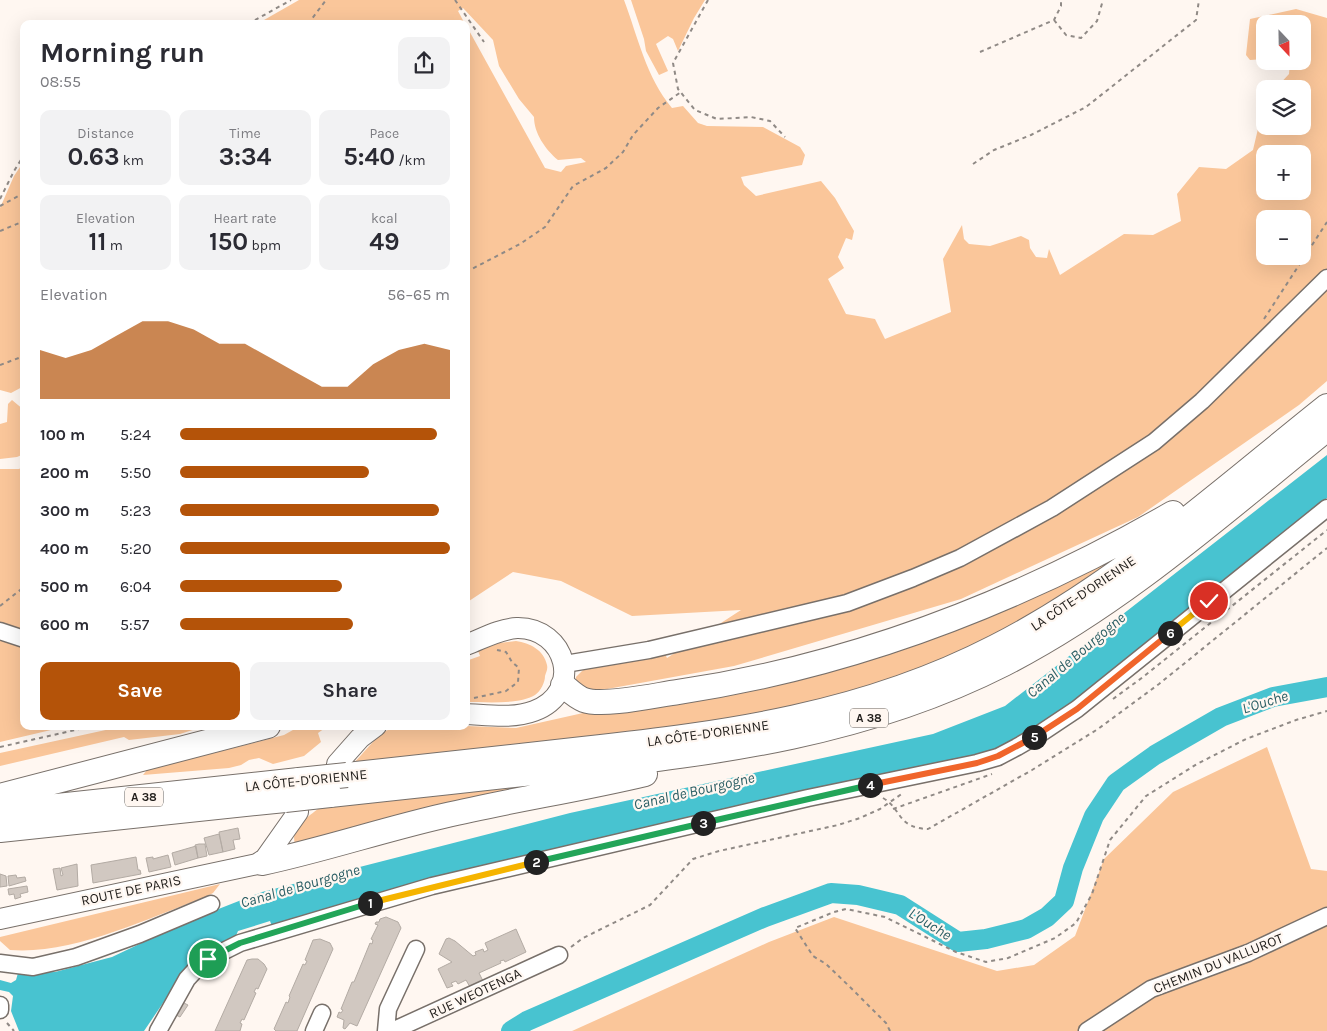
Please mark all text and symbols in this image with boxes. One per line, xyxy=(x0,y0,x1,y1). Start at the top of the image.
north arrow xyxy=(1256,15,1311,70)
map controls xyxy=(1256,15,1311,265)
text: Morning run xyxy=(40,36,205,69)
button: share xyxy=(398,37,450,89)
text: 08:55 xyxy=(40,72,81,91)
button: layers xyxy=(1256,80,1311,135)
text: Distance xyxy=(77,125,134,142)
text: Time xyxy=(229,125,261,142)
text: Pace xyxy=(369,125,399,142)
text: 0.63 xyxy=(68,142,119,171)
text: 3:34 xyxy=(219,142,271,171)
text: 5:40 xyxy=(343,142,395,171)
button: + xyxy=(1256,145,1311,200)
text: km xyxy=(119,152,144,169)
text: /km xyxy=(395,152,425,169)
text: Elevation xyxy=(76,210,135,227)
text: Heart rate xyxy=(213,210,277,227)
text: kcal xyxy=(371,210,398,227)
button: − xyxy=(1256,210,1311,265)
text: 11 xyxy=(89,227,106,256)
text: 150 xyxy=(209,227,248,256)
text: 49 xyxy=(369,227,399,256)
text: m xyxy=(106,237,123,254)
text: bpm xyxy=(248,237,281,254)
text: Elevation xyxy=(40,285,108,304)
text: 56–65 m xyxy=(387,285,450,304)
text: 100 m xyxy=(40,425,85,444)
text: 5:24 xyxy=(120,425,151,444)
text: 200 m xyxy=(40,463,89,482)
text: 5:50 xyxy=(120,463,151,482)
text: 300 m xyxy=(40,501,89,520)
text: 5:23 xyxy=(120,501,151,520)
text: 400 m xyxy=(40,539,89,558)
text: 5:20 xyxy=(120,539,152,558)
street label: LA CÔTE-D'ORIENNE xyxy=(1028,552,1139,635)
text: 500 m xyxy=(40,577,89,596)
text: 6:04 xyxy=(120,577,151,596)
pin xyxy=(1188,580,1230,622)
icon: check xyxy=(1195,587,1223,615)
water label: Canal de Bourgogne xyxy=(1023,608,1129,702)
text: 600 m xyxy=(40,615,89,634)
text: 5:57 xyxy=(120,615,149,634)
pin: 6 xyxy=(1158,620,1182,646)
text: 6 xyxy=(1166,625,1175,642)
button: Save xyxy=(40,662,240,720)
button: Share xyxy=(250,662,450,720)
water label: L'Ouche xyxy=(1240,686,1290,717)
road number: A 38 xyxy=(850,708,888,728)
street label: LA CÔTE-D'ORIENNE xyxy=(646,717,770,750)
pin: 5 xyxy=(1022,724,1046,750)
text: 5 xyxy=(1030,729,1039,746)
street label: LA CÔTE-D'ORIENNE xyxy=(244,766,368,795)
water label: Canal de Bourgogne xyxy=(632,768,756,814)
pin: 4 xyxy=(858,772,882,798)
text: 4 xyxy=(866,777,875,794)
road number: A 38 xyxy=(125,788,163,806)
pin: 3 xyxy=(690,810,716,836)
text: 3 xyxy=(699,815,708,832)
pin: 2 xyxy=(524,850,548,874)
text: 2 xyxy=(532,854,541,871)
water label: Canal de Bourgogne xyxy=(238,860,362,912)
street label: ROUTE DE PARIS xyxy=(80,872,183,909)
pin: 1 xyxy=(358,890,382,916)
text: 1 xyxy=(368,895,373,912)
water label: L'Ouche xyxy=(905,904,955,944)
street label: CHEMIN DU VALLUROT xyxy=(1151,930,1286,997)
pin xyxy=(187,938,229,980)
icon: arrive xyxy=(194,945,222,973)
street label: RUE WEOTENGA xyxy=(426,965,524,1022)

